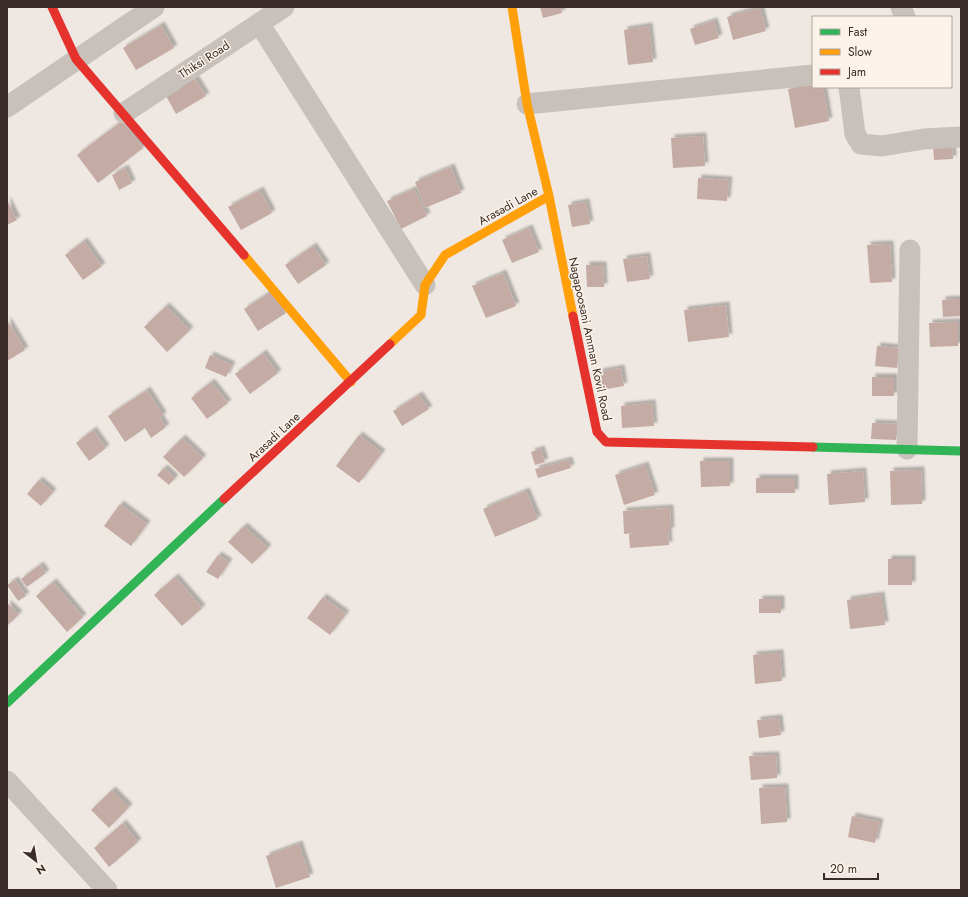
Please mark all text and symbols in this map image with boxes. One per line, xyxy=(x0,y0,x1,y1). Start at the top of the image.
legend xyxy=(812,16,952,88)
text: Fast xyxy=(848,23,867,41)
street label: Thiksi Road xyxy=(175,37,233,83)
text: Slow xyxy=(848,43,873,61)
text: Jam xyxy=(846,63,866,81)
street label: Arasadi Lane xyxy=(475,182,541,230)
street label: Nagapoosani Amman Kovil Road xyxy=(564,255,616,423)
street label: Arasadi Lane xyxy=(244,408,304,466)
north arrow xyxy=(16,841,56,881)
scale bar xyxy=(824,855,878,881)
text: N xyxy=(33,860,49,879)
text: 20 m xyxy=(830,860,857,878)

